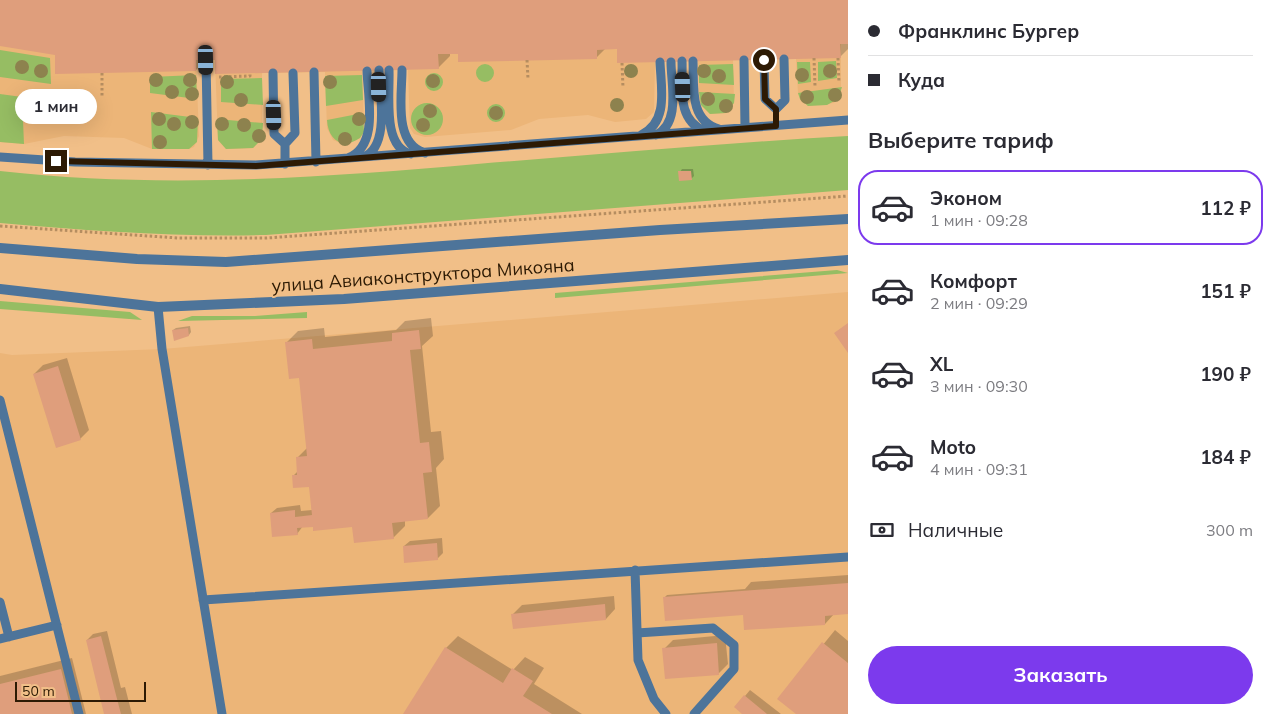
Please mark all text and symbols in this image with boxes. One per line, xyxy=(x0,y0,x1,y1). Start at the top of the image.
text: Франклинс Бургер xyxy=(898,19,1079,43)
car xyxy=(198,45,213,75)
route start xyxy=(753,49,775,71)
text: Куда xyxy=(898,68,945,92)
car xyxy=(371,72,386,102)
car xyxy=(674,72,691,102)
callout: 1 мин xyxy=(15,89,97,124)
text: 1 мин xyxy=(34,96,78,116)
car xyxy=(265,100,282,130)
text: Выберите тариф xyxy=(868,126,1054,154)
route end xyxy=(45,150,67,172)
icon: car xyxy=(870,185,915,230)
text: Эконом xyxy=(930,186,1002,210)
text: 112 ₽ xyxy=(1200,196,1251,220)
text: 1 мин · 09:28 xyxy=(930,210,1028,230)
street label: улица Авиаконструктора Микояна xyxy=(271,253,575,297)
icon: car xyxy=(870,268,915,313)
text: Комфорт xyxy=(930,269,1017,293)
text: 151 ₽ xyxy=(1200,279,1251,303)
text: 2 мин · 09:29 xyxy=(930,293,1028,313)
icon: car xyxy=(870,351,915,396)
text: XL xyxy=(930,352,953,376)
text: 190 ₽ xyxy=(1200,362,1251,386)
text: 3 мин · 09:30 xyxy=(930,376,1028,396)
icon: car xyxy=(870,434,915,479)
text: Moto xyxy=(930,435,976,459)
text: 184 ₽ xyxy=(1200,445,1251,469)
text: 4 мин · 09:31 xyxy=(930,459,1028,479)
icon: cash xyxy=(868,516,896,544)
text: Наличные xyxy=(908,518,1003,542)
text: 300 m xyxy=(1206,520,1253,540)
button: Заказать xyxy=(868,646,1253,704)
scale bar xyxy=(15,679,146,702)
text: 50 m xyxy=(22,682,55,700)

